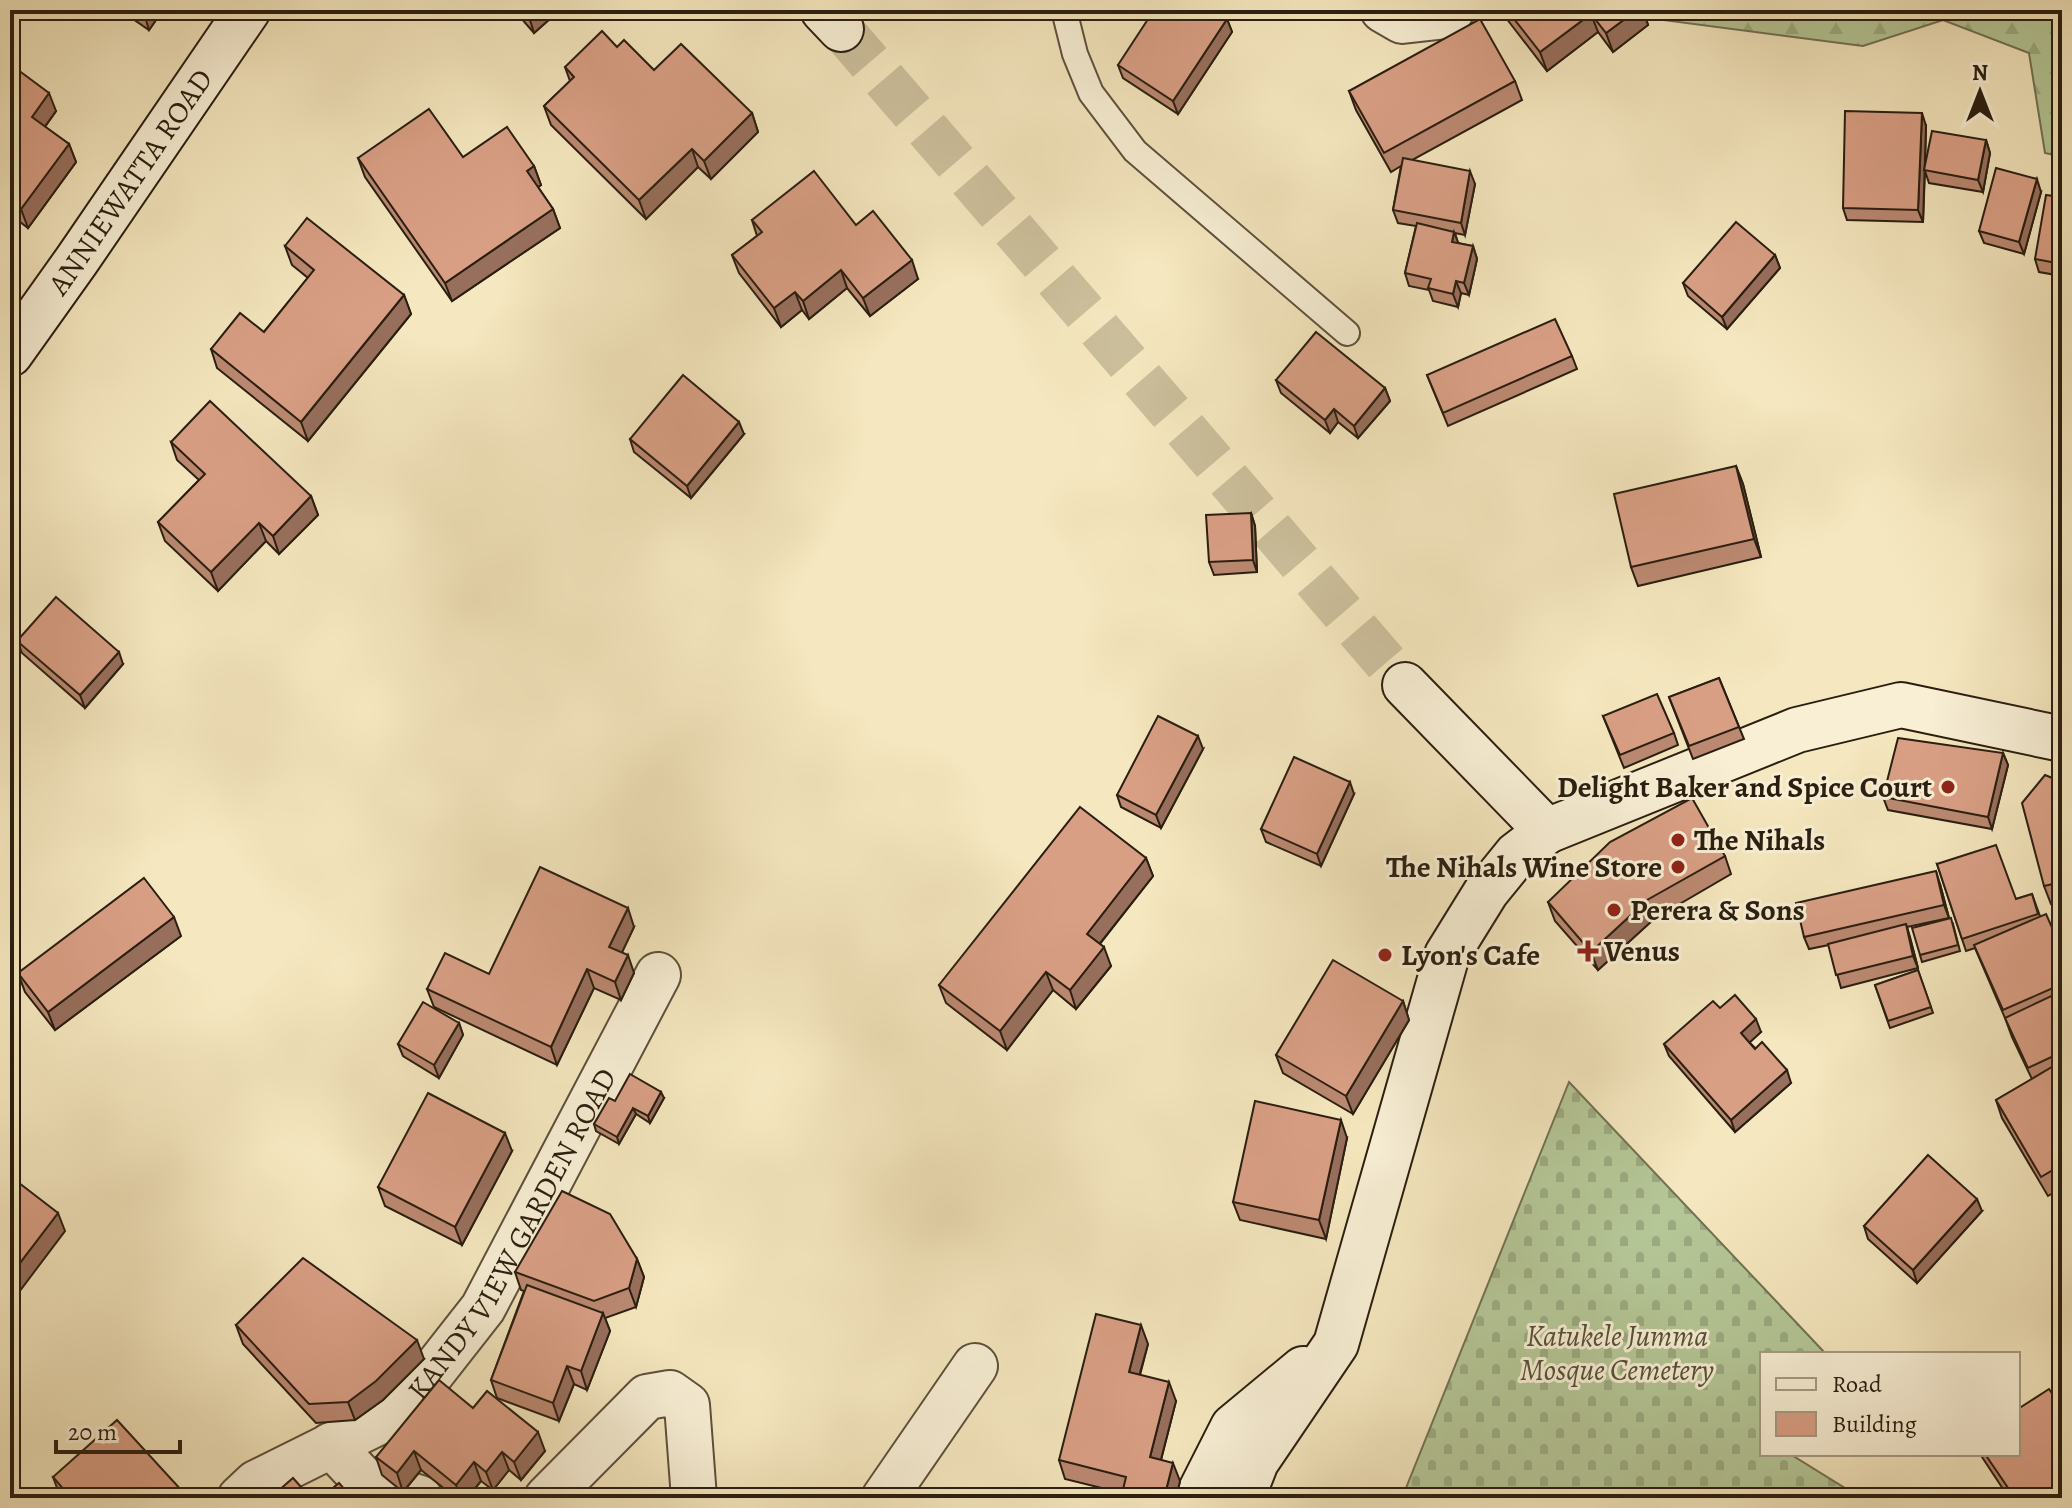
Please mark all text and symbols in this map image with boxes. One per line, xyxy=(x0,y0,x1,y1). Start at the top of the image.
north arrow xyxy=(1940,52,2020,132)
text: N xyxy=(1972,58,1988,88)
street label: ANNIEWATTA ROAD xyxy=(38,61,222,304)
place label: Delight Baker and Spice Court xyxy=(1557,767,1932,807)
marker: Delight Baker and Spice Court xyxy=(1939,778,1957,796)
place label: The Nihals xyxy=(1694,820,1825,860)
marker: The Nihals xyxy=(1669,831,1687,849)
place label: The Nihals Wine Store xyxy=(1386,847,1662,887)
marker: The Nihals Wine Store xyxy=(1669,858,1687,876)
place label: Perera & Sons xyxy=(1630,890,1805,930)
marker: Perera & Sons xyxy=(1605,901,1623,919)
place label: Venus xyxy=(1603,931,1680,971)
place label: Lyon's Cafe xyxy=(1401,935,1540,975)
marker: Venus xyxy=(1579,942,1597,960)
marker: Lyon's Cafe xyxy=(1376,946,1394,964)
street label: KANDY VIEW GARDEN ROAD xyxy=(398,1061,626,1408)
park label: Katukele Jumma Mosque Cemetery xyxy=(1520,1316,1714,1390)
legend xyxy=(1760,1352,2020,1456)
text: Road xyxy=(1832,1368,1882,1400)
scale bar xyxy=(56,1404,180,1454)
text: Building xyxy=(1832,1408,1917,1440)
text: 20 m xyxy=(68,1416,117,1448)

